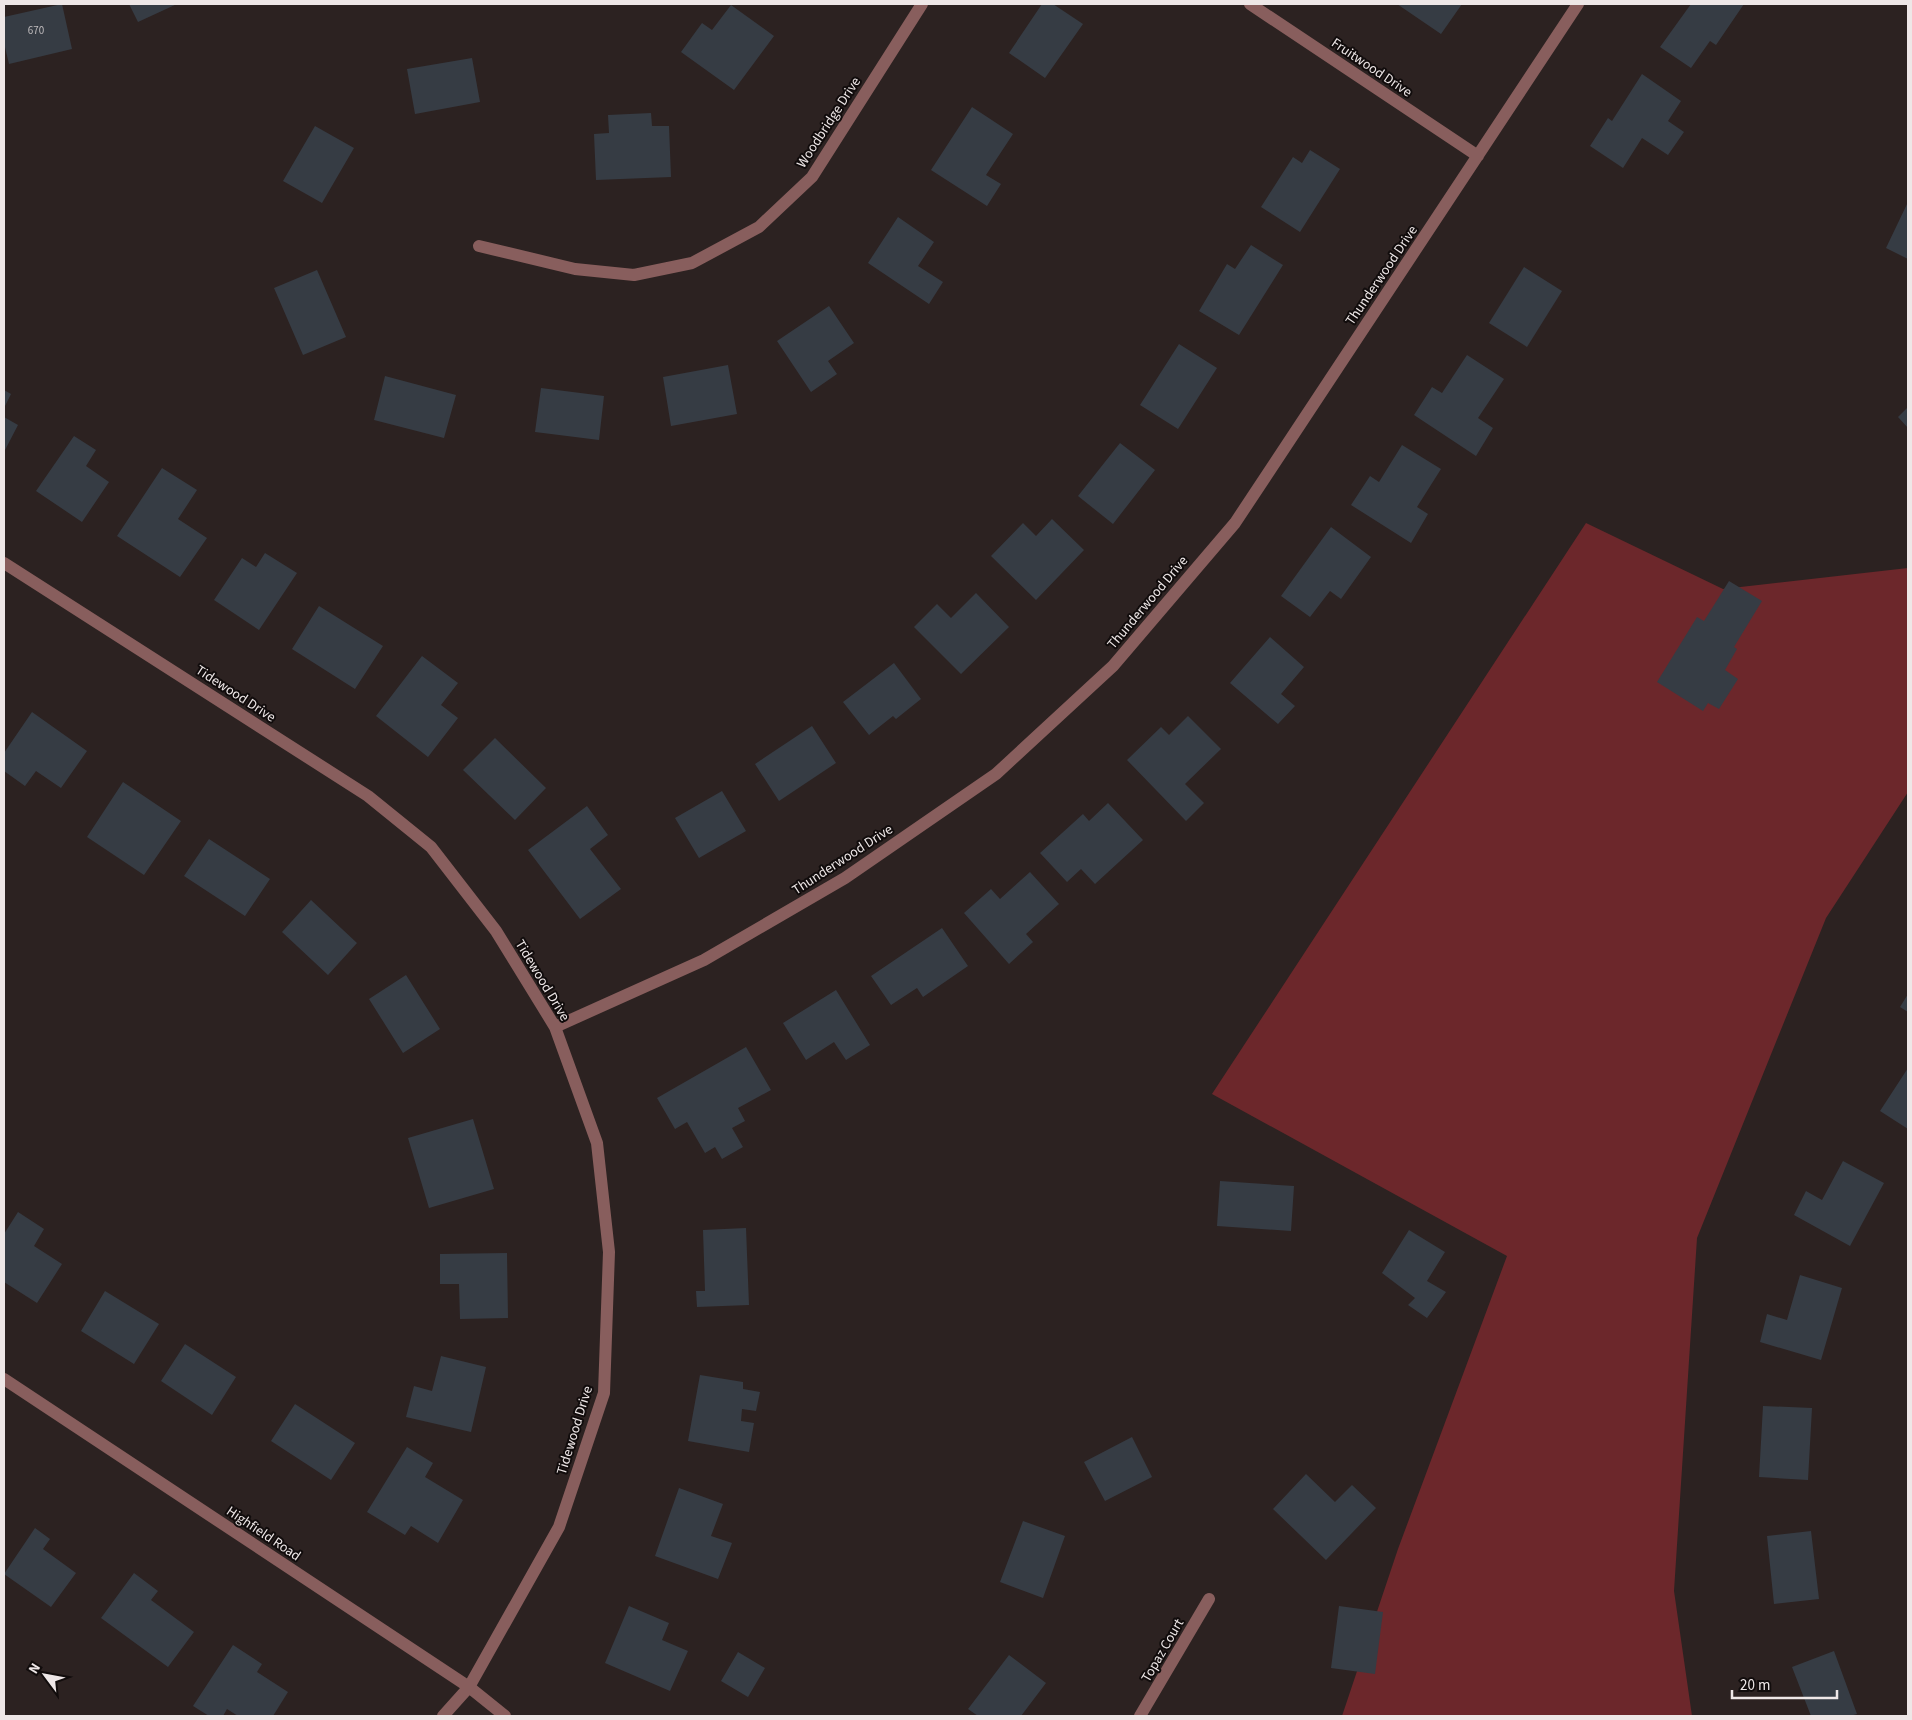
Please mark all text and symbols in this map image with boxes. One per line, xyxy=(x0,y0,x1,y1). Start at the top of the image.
house number: 670 xyxy=(28,23,44,38)
street label: Fruitwood Drive xyxy=(1327,33,1416,102)
street label: Woodbridge Drive xyxy=(792,73,866,172)
street label: Thunderwood Drive xyxy=(1341,222,1423,329)
street label: Thunderwood Drive xyxy=(1103,552,1193,654)
street label: Tidewood Drive xyxy=(191,660,279,727)
street label: Thunderwood Drive xyxy=(788,820,897,900)
street label: Tidewood Drive xyxy=(510,936,574,1025)
street label: Tidewood Drive xyxy=(552,1383,598,1477)
street label: Highfield Road xyxy=(222,1502,305,1566)
street label: Topaz Court xyxy=(1137,1615,1189,1686)
north arrow xyxy=(20,1650,70,1700)
text: N xyxy=(24,1659,46,1678)
scale bar xyxy=(1732,1668,1837,1700)
text: 20 m xyxy=(1740,1675,1770,1696)

